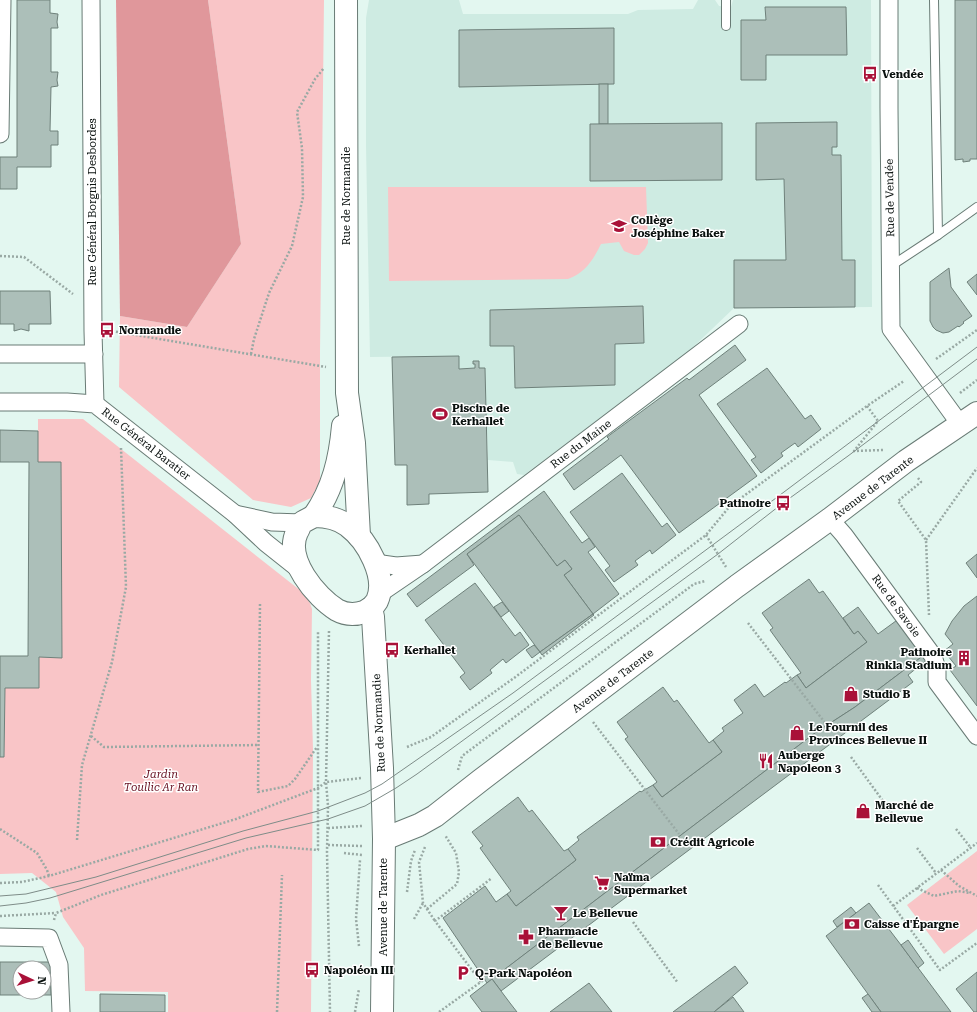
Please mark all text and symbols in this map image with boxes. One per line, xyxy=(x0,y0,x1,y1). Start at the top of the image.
bus stop icon: Vendée xyxy=(861,65,879,83)
place label: Vendée xyxy=(882,68,924,81)
street label: Rue Général Borgnis Desbordes xyxy=(86,118,99,286)
street label: Rue de Normandie xyxy=(340,147,353,245)
street label: Rue de Vendée xyxy=(883,159,897,237)
place label: Collège Joséphine Baker xyxy=(631,214,725,240)
school or university icon: Collège Joséphine Baker xyxy=(610,217,628,235)
bus stop icon: Normandie xyxy=(98,321,116,339)
place label: Normandie xyxy=(119,324,182,337)
place label: Piscine de Kerhallet xyxy=(452,402,510,428)
street label: Rue Général Baratier xyxy=(99,405,193,483)
sports icon: Piscine de Kerhallet xyxy=(431,405,449,423)
street label: Rue du Maine xyxy=(548,417,614,471)
street label: Avenue de Tarente xyxy=(830,453,916,523)
bus stop icon: Patinoire xyxy=(774,494,792,512)
place label: Patinoire xyxy=(720,497,772,510)
street label: Rue de Savoie xyxy=(869,572,923,640)
bus stop icon: Kerhallet xyxy=(383,641,401,659)
place label: Kerhallet xyxy=(404,644,456,657)
street label: Avenue de Tarente xyxy=(570,646,656,716)
place label: Patinoire Rinkla Stadium xyxy=(866,646,953,672)
building icon: Patinoire Rinkla Stadium xyxy=(955,649,973,667)
street label: Rue de Normandie xyxy=(370,673,388,773)
shop icon: Studio B xyxy=(842,685,860,703)
place label: Studio B xyxy=(863,688,911,701)
place label: Le Fournil des Provinces Bellevue II xyxy=(809,721,928,747)
shop icon: Le Fournil des Provinces Bellevue II xyxy=(788,724,806,742)
place label: Auberge Napoleon 3 xyxy=(778,749,841,775)
restaurant icon: Auberge Napoleon 3 xyxy=(757,752,775,770)
park label: Jardin Toullic Ar Ran xyxy=(124,768,198,794)
place label: Marché de Bellevue xyxy=(875,799,934,825)
shop icon: Marché de Bellevue xyxy=(854,802,872,820)
bank icon: Crédit Agricole xyxy=(649,833,667,851)
place label: Crédit Agricole xyxy=(670,836,755,849)
street label: Avenue de Tarente xyxy=(377,858,390,956)
place label: Naïma Supermarket xyxy=(614,871,688,897)
supermarket icon: Naïma Supermarket xyxy=(593,874,611,892)
bar icon: Le Bellevue xyxy=(552,904,570,922)
place label: Le Bellevue xyxy=(573,907,638,920)
bank icon: Caisse d'Épargne xyxy=(843,915,861,933)
place label: Caisse d'Épargne xyxy=(864,917,959,931)
place label: Pharmacie de Bellevue xyxy=(538,925,603,951)
pharmacy icon: Pharmacie de Bellevue xyxy=(517,928,535,946)
north arrow xyxy=(12,960,52,1000)
bus stop icon: Napoléon III xyxy=(303,961,321,979)
place label: Napoléon III xyxy=(324,964,394,977)
parking icon: Q-Park Napoléon xyxy=(454,964,472,982)
place label: Q-Park Napoléon xyxy=(475,967,573,980)
text: N xyxy=(35,976,48,986)

